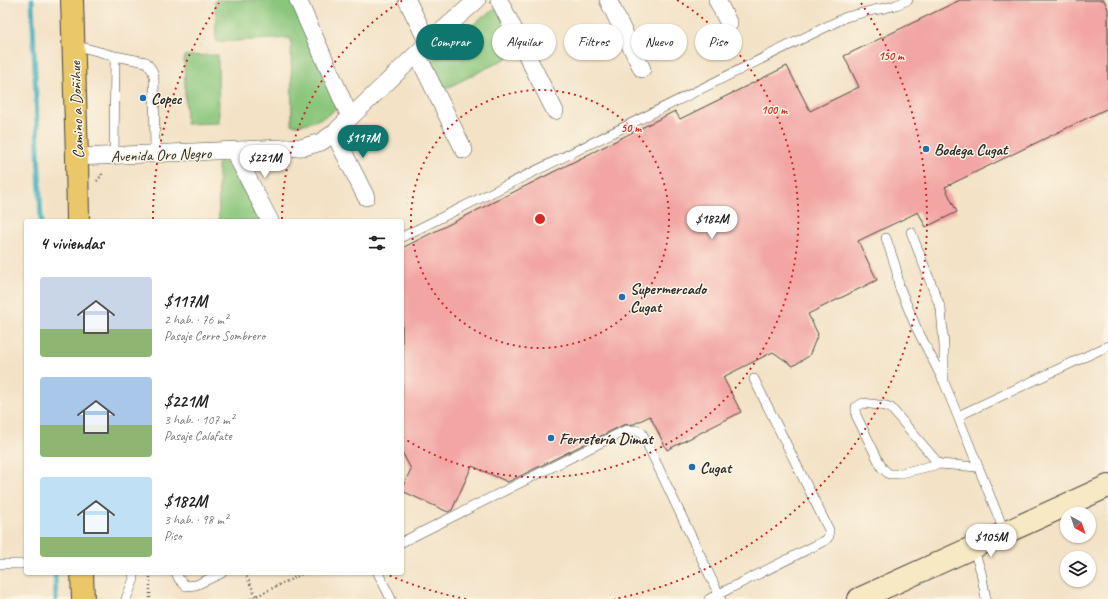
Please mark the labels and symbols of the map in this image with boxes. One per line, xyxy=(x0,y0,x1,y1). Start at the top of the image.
text: 150 m xyxy=(878,48,905,64)
street label: Camino a Doñihue xyxy=(65,59,89,159)
place label: Copec xyxy=(151,89,183,109)
marker: Copec xyxy=(138,93,148,103)
text: 100 m xyxy=(761,102,788,118)
text: 50 m xyxy=(621,120,642,136)
pin: $117M xyxy=(335,125,391,159)
place label: Bodega Cugat xyxy=(934,140,1009,160)
street label: Avenida Oro Negro xyxy=(110,143,213,167)
marker: Bodega Cugat xyxy=(921,144,931,154)
pin: $221M xyxy=(237,145,293,179)
pin: $182M xyxy=(684,206,740,240)
centre of rings xyxy=(533,212,547,226)
place label: Supermercado Cugat xyxy=(630,279,708,317)
marker: Supermercado Cugat xyxy=(617,292,627,302)
place label: Ferretería Dimat xyxy=(559,429,654,449)
marker: Ferretería Dimat xyxy=(546,433,556,443)
place label: Cugat xyxy=(700,458,733,478)
marker: Cugat xyxy=(687,462,697,472)
north arrow xyxy=(1060,507,1096,543)
pin: $105M xyxy=(963,524,1019,558)

